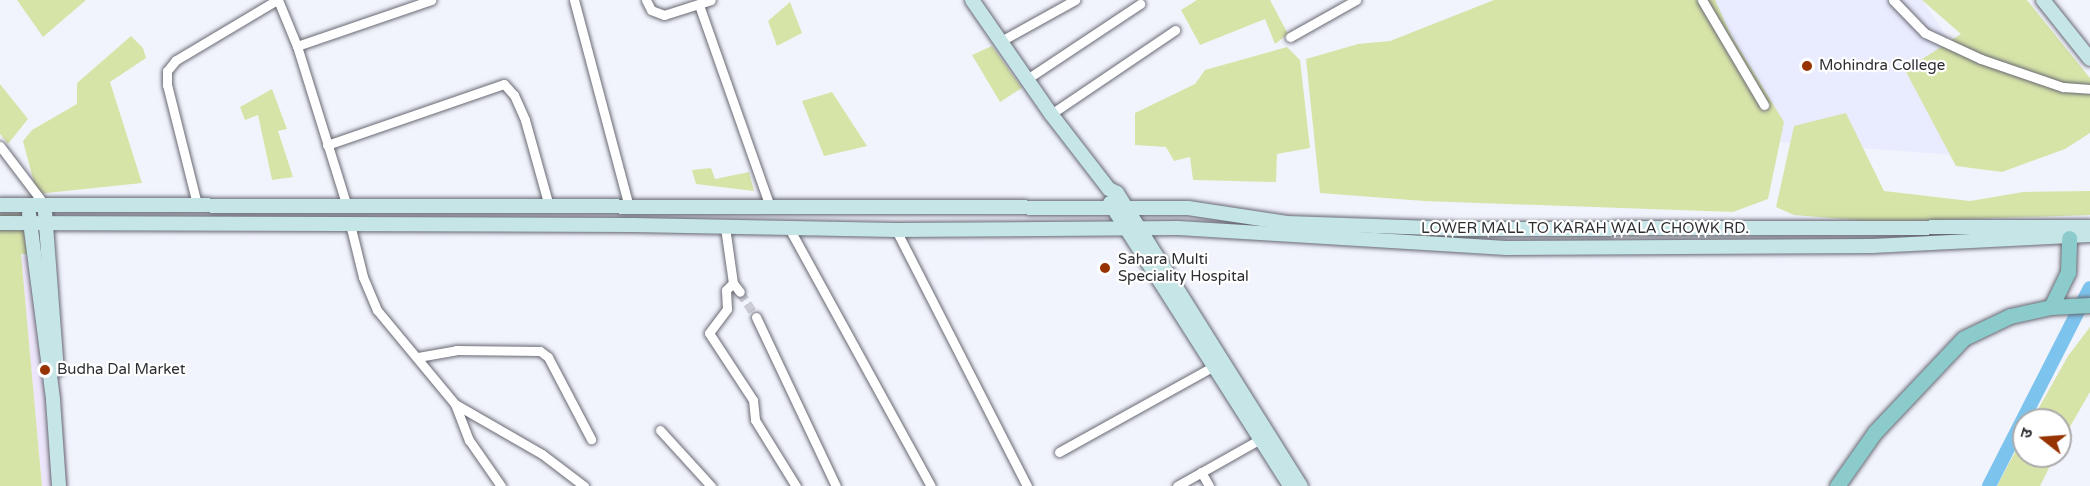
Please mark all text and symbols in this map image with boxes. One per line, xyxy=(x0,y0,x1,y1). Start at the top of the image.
place label: Mohindra College xyxy=(1819,57,1945,75)
marker: Mohindra College xyxy=(1800,59,1814,73)
street label: LOWER MALL TO KARAH WALA CHOWK RD. xyxy=(1421,220,1749,238)
place label: Sahara Multi Speciality Hospital xyxy=(1118,250,1249,285)
marker: Sahara Multi Speciality Hospital xyxy=(1096,259,1114,277)
place label: Budha Dal Market xyxy=(57,361,185,379)
marker: Budha Dal Market xyxy=(38,363,52,377)
north arrow xyxy=(2012,408,2072,468)
text: उ xyxy=(2016,426,2038,441)

